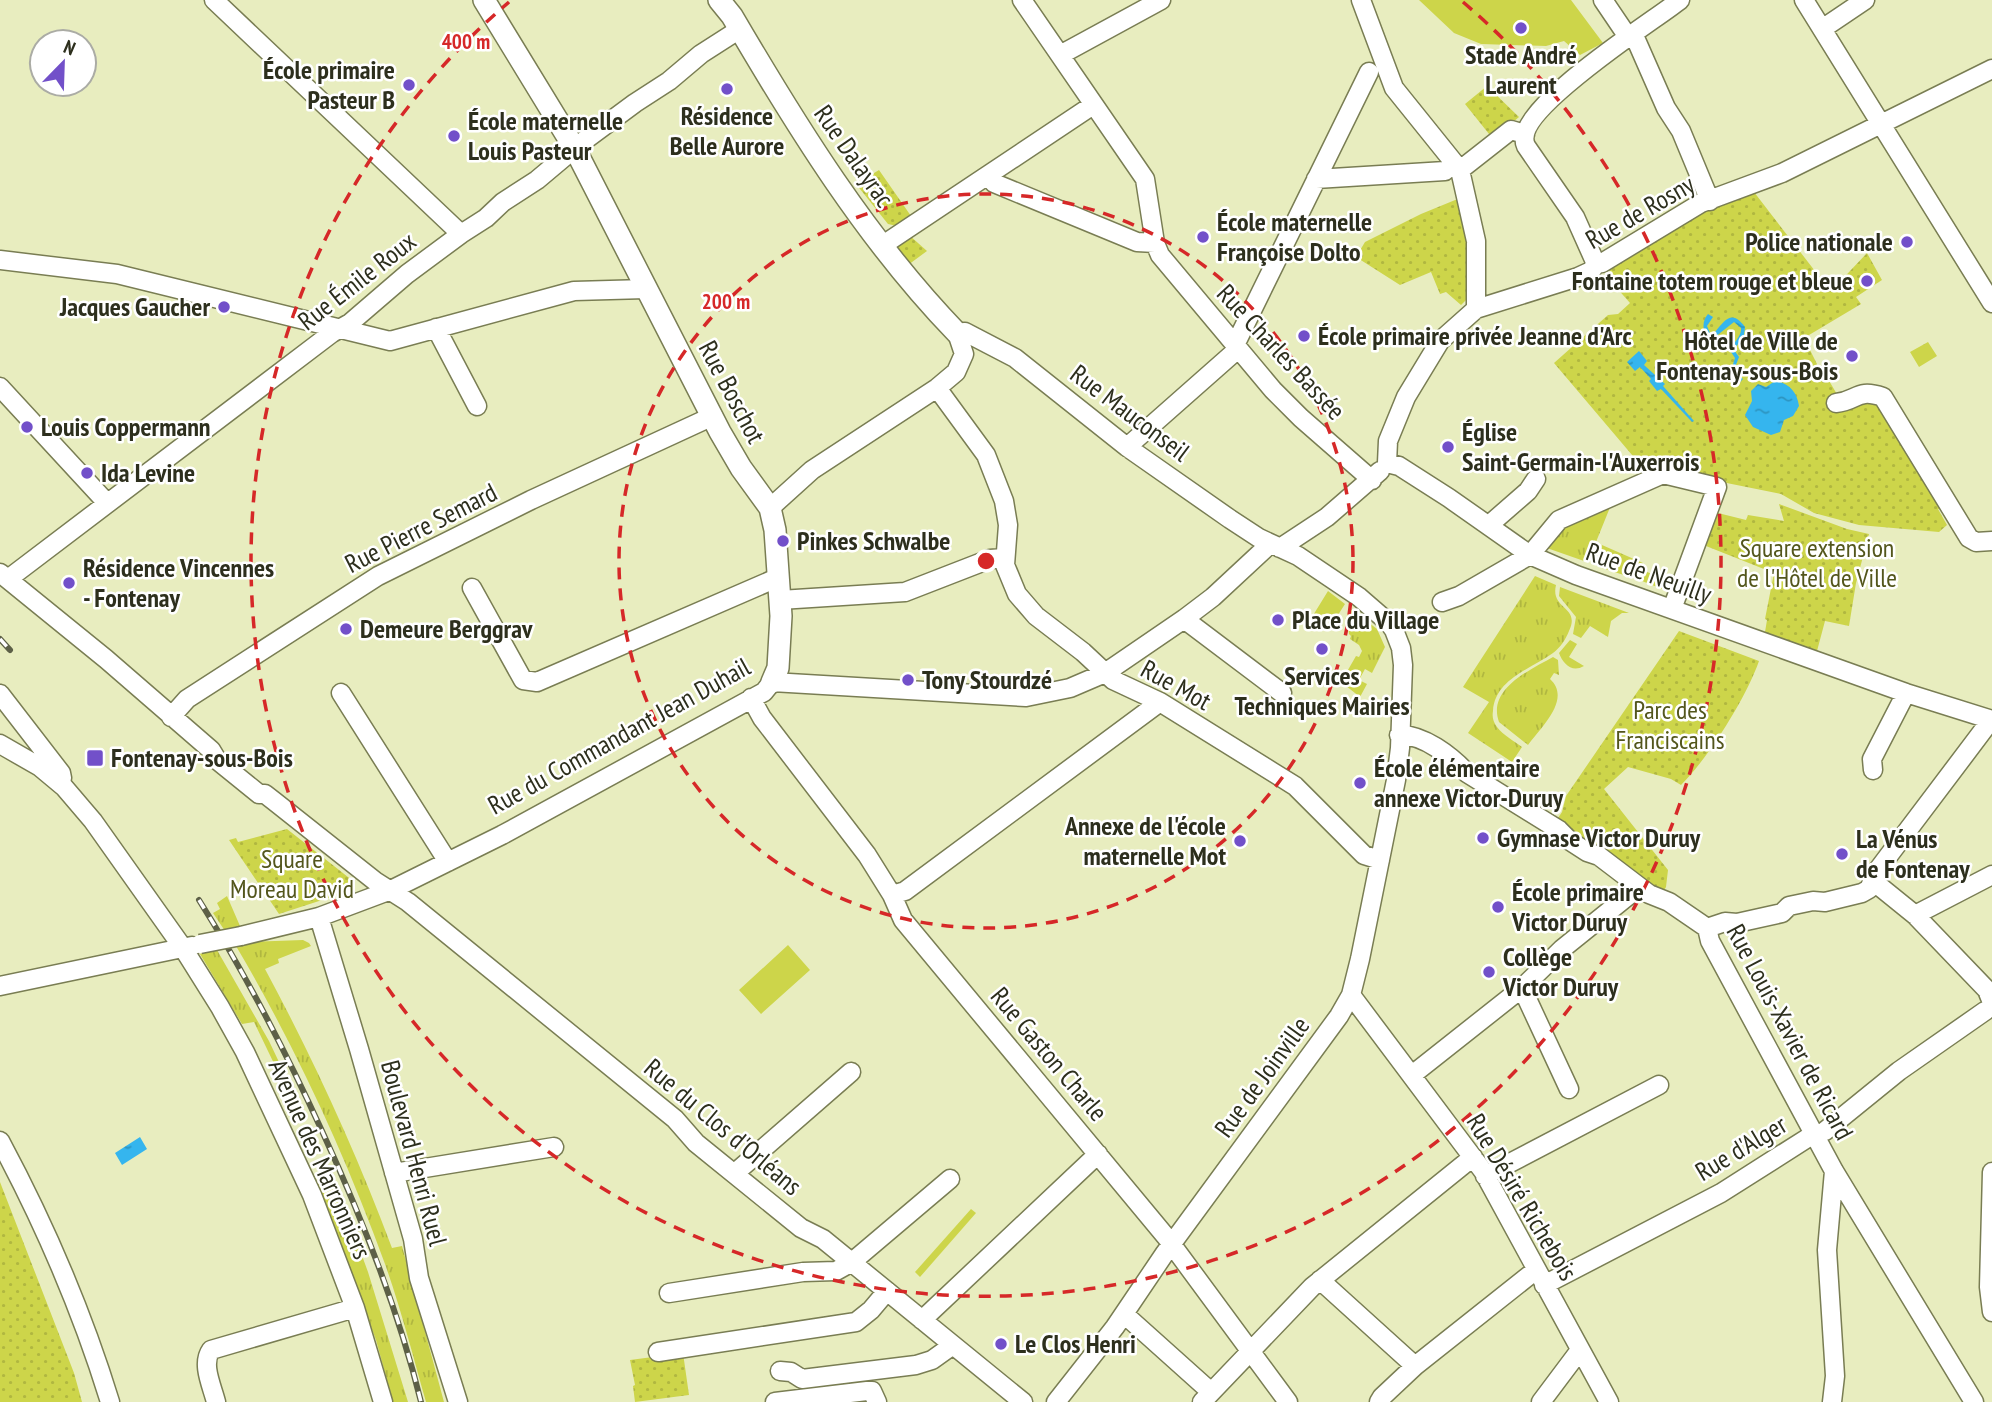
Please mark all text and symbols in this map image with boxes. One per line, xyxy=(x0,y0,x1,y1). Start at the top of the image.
marker: Stade André Laurent xyxy=(1513,20,1529,36)
north arrow xyxy=(28,28,98,98)
text: 400 m xyxy=(442,28,490,55)
text: N xyxy=(60,34,79,60)
place label: Stade André Laurent xyxy=(1465,38,1577,101)
place label: École primaire Pasteur B xyxy=(263,53,395,116)
marker: École primaire Pasteur B xyxy=(401,77,417,93)
marker: Résidence Belle Aurore xyxy=(719,81,735,97)
street label: Rue Dalayrac xyxy=(807,98,902,213)
place label: Résidence Belle Aurore xyxy=(670,99,784,162)
place label: École maternelle Louis Pasteur xyxy=(468,104,623,167)
marker: École maternelle Louis Pasteur xyxy=(446,128,462,144)
street label: Rue de Rosny xyxy=(1579,167,1700,256)
place label: École maternelle Françoise Dolto xyxy=(1217,205,1372,268)
street label: Rue Émile Roux xyxy=(291,224,423,337)
place label: Police nationale xyxy=(1745,225,1893,258)
marker: École maternelle Françoise Dolto xyxy=(1195,229,1211,245)
marker: Police nationale xyxy=(1899,234,1915,250)
place label: Fontaine totem rouge et bleue xyxy=(1572,264,1853,297)
marker: Fontaine totem rouge et bleue xyxy=(1859,273,1875,289)
street label: Rue Charles Bassée xyxy=(1210,277,1353,426)
text: 200 m xyxy=(702,288,750,315)
place label: Jacques Gaucher xyxy=(59,290,210,323)
marker: Jacques Gaucher xyxy=(216,299,232,315)
place label: École primaire privée Jeanne d'Arc xyxy=(1318,319,1632,352)
place label: Hôtel de Ville de Fontenay-sous-Bois xyxy=(1656,324,1838,387)
marker: École primaire privée Jeanne d'Arc xyxy=(1296,328,1312,344)
street label: Rue Boschot xyxy=(692,335,773,449)
marker: Hôtel de Ville de Fontenay-sous-Bois xyxy=(1844,348,1860,364)
street label: Rue Mauconseil xyxy=(1064,357,1197,468)
place label: Louis Coppermann xyxy=(41,410,211,443)
place label: Église Saint-Germain-l'Auxerrois xyxy=(1462,415,1699,478)
marker: Louis Coppermann xyxy=(19,419,35,435)
marker: Église Saint-Germain-l'Auxerrois xyxy=(1440,439,1456,455)
place label: Ida Levine xyxy=(101,456,195,489)
marker: Ida Levine xyxy=(79,465,95,481)
street label: Rue Pierre Semard xyxy=(339,475,502,580)
place label: Pinkes Schwalbe xyxy=(797,524,950,557)
park label: Square extension de l'Hôtel de Ville xyxy=(1737,531,1897,594)
marker: Pinkes Schwalbe xyxy=(775,533,791,549)
street label: Rue de Neuilly xyxy=(1582,535,1717,611)
centre of rings xyxy=(974,549,998,573)
place label: Résidence Vincennes - Fontenay xyxy=(83,551,274,614)
marker: Résidence Vincennes - Fontenay xyxy=(61,575,77,591)
place label: Place du Village xyxy=(1292,603,1439,636)
place label: Demeure Berggrav xyxy=(360,612,533,645)
marker: Place du Village xyxy=(1270,612,1286,628)
marker: Demeure Berggrav xyxy=(338,621,354,637)
marker: Services Techniques Mairies xyxy=(1314,641,1330,657)
street label: Rue du Commandant Jean Duhail xyxy=(482,650,756,821)
street label: Rue Mot xyxy=(1135,652,1217,717)
place label: Services Techniques Mairies xyxy=(1234,659,1410,722)
place label: Tony Stourdzé xyxy=(922,663,1052,696)
marker: Tony Stourdzé xyxy=(900,672,916,688)
park label: Parc des Franciscains xyxy=(1616,693,1724,756)
place label: Fontenay-sous-Bois xyxy=(111,741,293,774)
marker: Fontenay-sous-Bois xyxy=(85,748,105,768)
place label: École élémentaire annexe Victor-Duruy xyxy=(1374,751,1564,814)
marker: École élémentaire annexe Victor-Duruy xyxy=(1352,775,1368,791)
place label: Annexe de l'école maternelle Mot xyxy=(1064,809,1226,872)
place label: Gymnase Victor Duruy xyxy=(1497,821,1701,854)
place label: La Vénus de Fontenay xyxy=(1856,822,1970,885)
marker: Gymnase Victor Duruy xyxy=(1475,830,1491,846)
marker: Annexe de l'école maternelle Mot xyxy=(1232,833,1248,849)
park label: Square Moreau David xyxy=(230,842,354,905)
marker: La Vénus de Fontenay xyxy=(1834,846,1850,862)
place label: École primaire Victor Duruy xyxy=(1511,875,1644,938)
marker: École primaire Victor Duruy xyxy=(1490,899,1506,915)
street label: Rue Louis-Xavier de Ricard xyxy=(1720,918,1861,1145)
place label: Collège Victor Duruy xyxy=(1502,940,1619,1003)
marker: Collège Victor Duruy xyxy=(1481,964,1497,980)
street label: Rue Gaston Charle xyxy=(984,980,1115,1127)
street label: Rue de Joinville xyxy=(1207,1010,1316,1143)
street label: Rue du Clos d'Orléans xyxy=(638,1051,809,1202)
street label: Avenue des Marronniers xyxy=(262,1054,379,1264)
street label: Boulevard Henri Ruel xyxy=(374,1057,455,1249)
street label: Rue Désiré Richebois xyxy=(1460,1107,1585,1286)
street label: Rue d'Alger xyxy=(1689,1107,1792,1188)
place label: Le Clos Henri xyxy=(1015,1327,1136,1360)
marker: Le Clos Henri xyxy=(993,1336,1009,1352)

